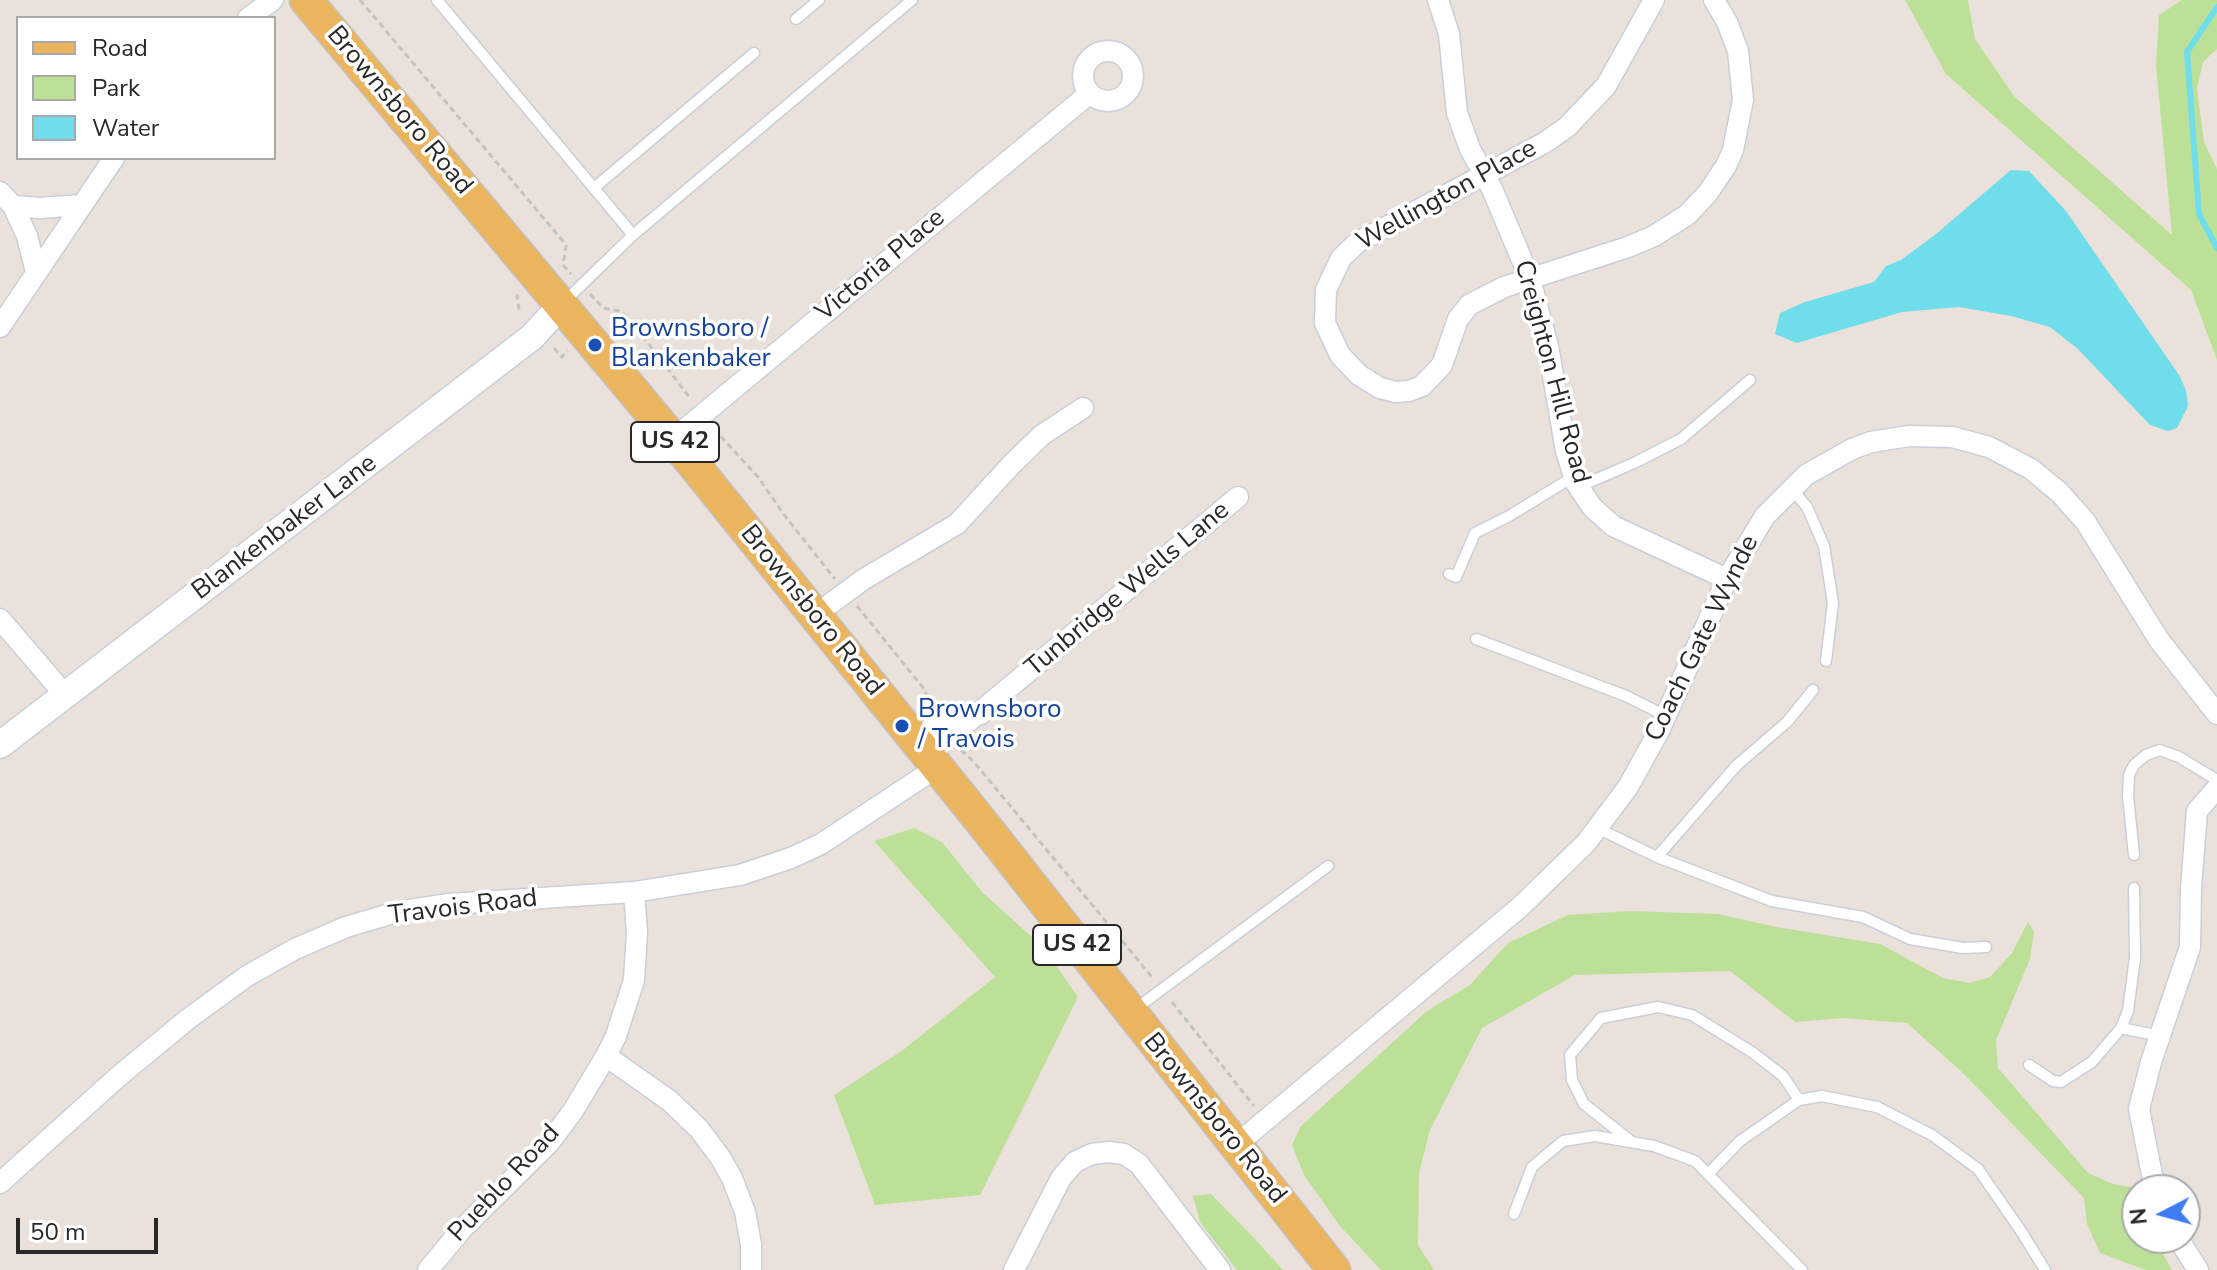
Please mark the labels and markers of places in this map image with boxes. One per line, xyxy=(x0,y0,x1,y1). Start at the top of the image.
place label: Brownsboro / Blankenbaker xyxy=(611,314,771,376)
marker: Brownsboro / Blankenbaker xyxy=(586,336,604,354)
place label: Brownsboro / Travois xyxy=(918,695,1061,756)
marker: Brownsboro / Travois xyxy=(893,717,911,735)

